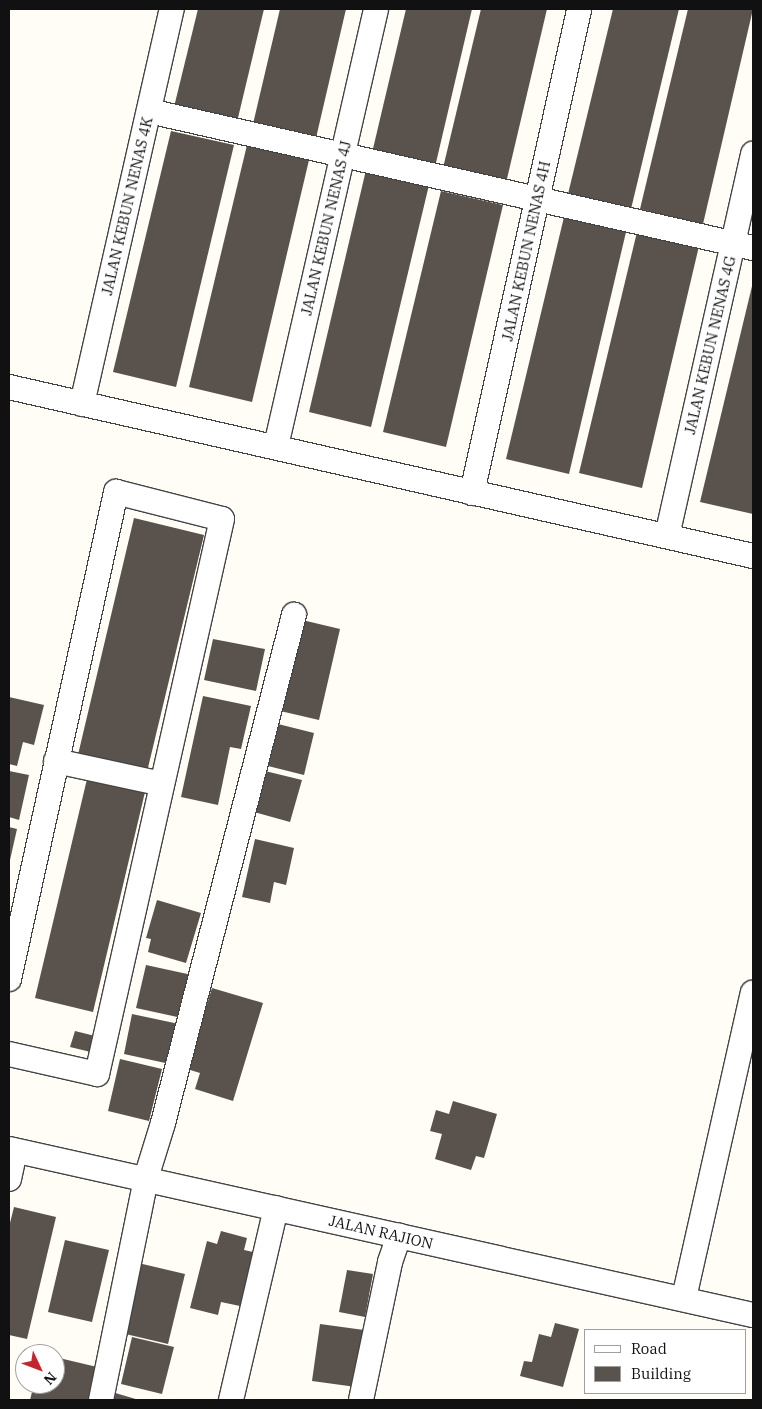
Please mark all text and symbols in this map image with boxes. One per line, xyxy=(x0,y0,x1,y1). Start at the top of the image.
street label: JALAN KEBUN NENAS 4K xyxy=(98,115,156,297)
street label: JALAN KEBUN NENAS 4J xyxy=(297,139,355,317)
street label: JALAN KEBUN NENAS 4H xyxy=(498,159,554,343)
street label: JALAN KEBUN NENAS 4G xyxy=(681,254,739,436)
street label: JALAN RAJION xyxy=(327,1211,435,1253)
legend xyxy=(584,1329,747,1394)
text: Road xyxy=(631,1339,667,1358)
north arrow xyxy=(15,1344,65,1394)
text: Building xyxy=(631,1364,691,1383)
text: N xyxy=(40,1368,61,1389)

